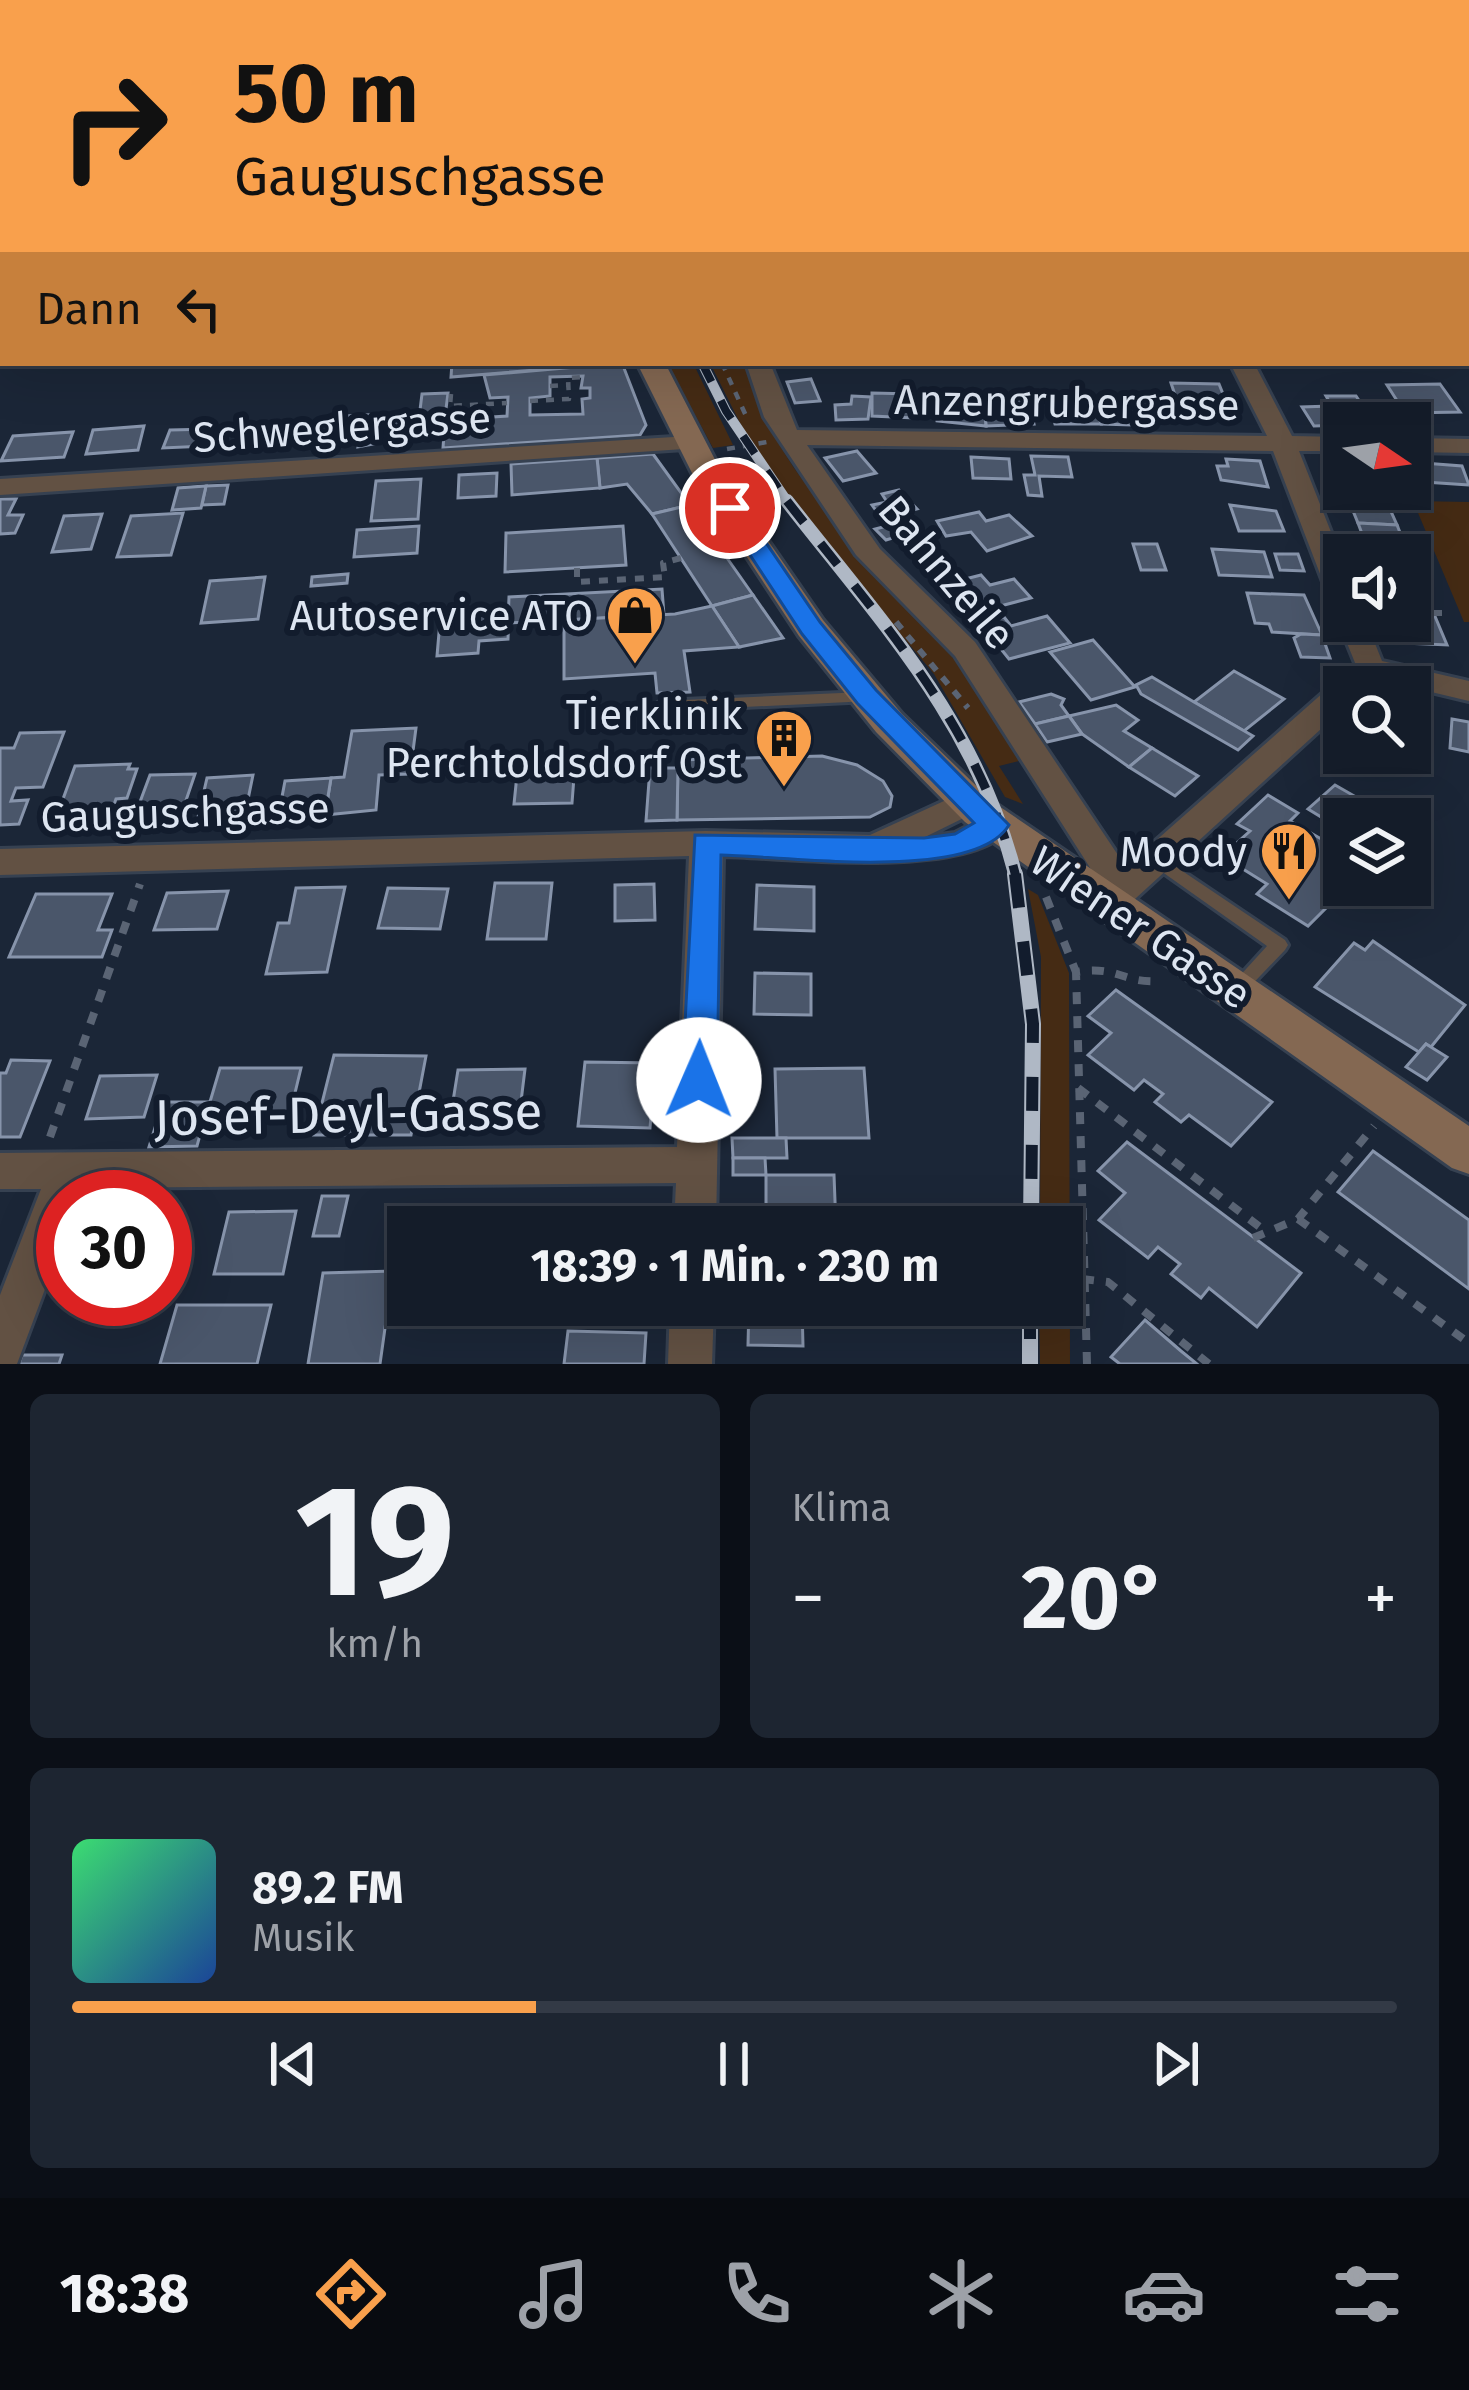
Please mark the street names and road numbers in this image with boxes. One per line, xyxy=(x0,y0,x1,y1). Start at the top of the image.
street label: Anzengrubergasse xyxy=(894,375,1240,431)
street label: Schweglergasse xyxy=(192,393,493,463)
street label: Bahnzeile xyxy=(867,486,1025,660)
street label: Gauguschgasse xyxy=(40,783,330,843)
street label: Wiener Gasse xyxy=(1021,836,1260,1020)
street label: Josef-Deyl-Gasse xyxy=(153,1081,543,1149)

